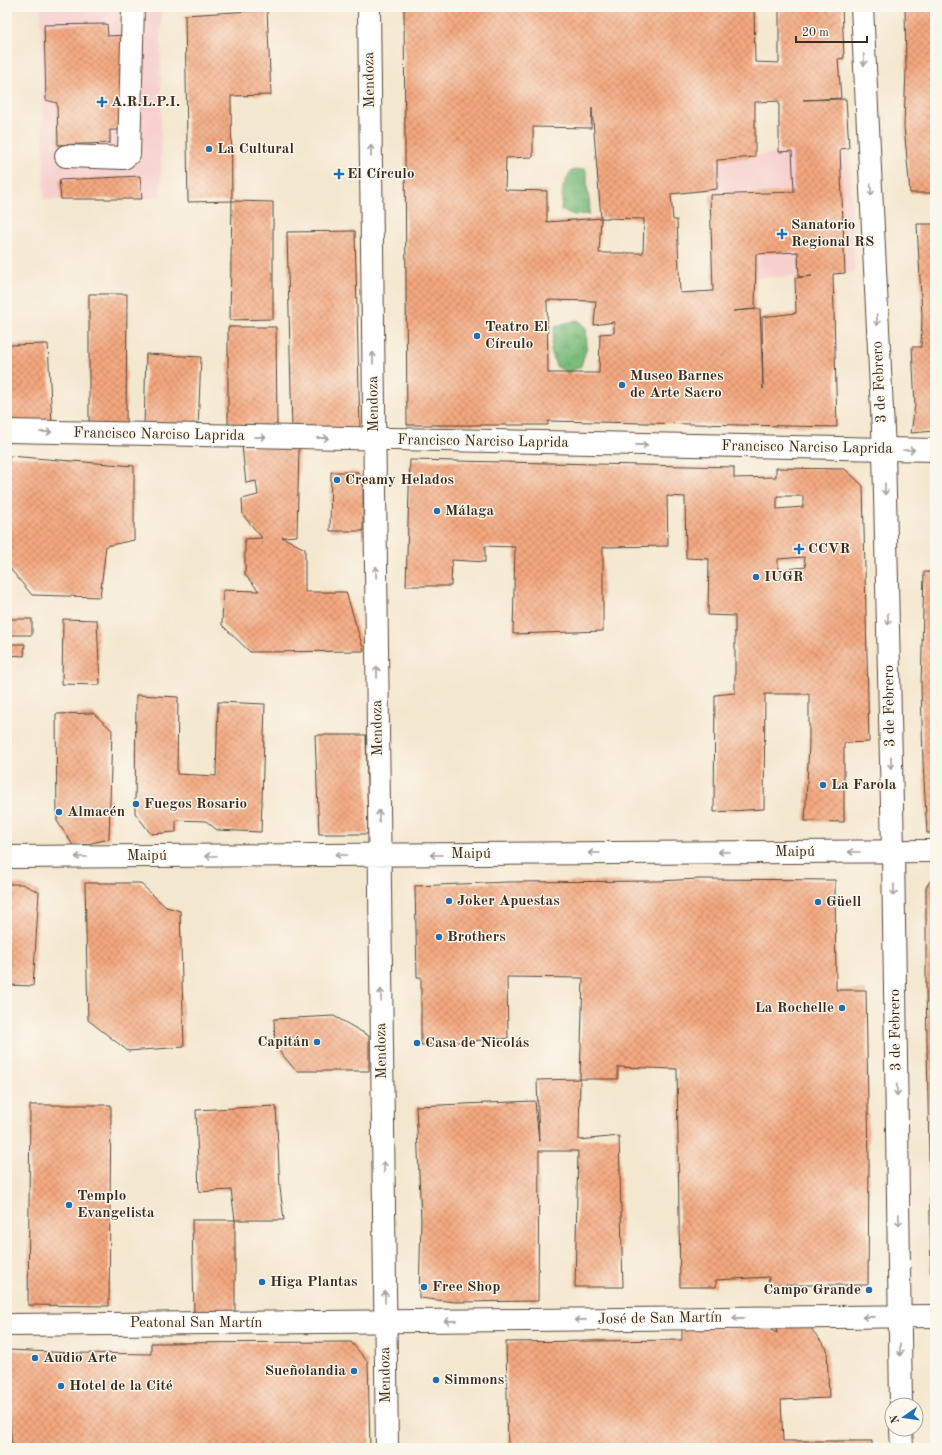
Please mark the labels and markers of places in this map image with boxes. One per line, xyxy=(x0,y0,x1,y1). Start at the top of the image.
place label: A.R.L.P.I. xyxy=(111,95,180,110)
marker: A.R.L.P.I. xyxy=(96,96,108,108)
place label: La Cultural xyxy=(217,142,294,157)
marker: La Cultural xyxy=(204,144,214,154)
place label: El Círculo xyxy=(347,167,414,182)
marker: El Círculo xyxy=(334,169,344,179)
place label: Sanatorio Regional RS xyxy=(791,218,874,250)
marker: Sanatorio Regional RS xyxy=(776,228,788,240)
place label: Teatro El Círculo xyxy=(485,320,549,352)
marker: Teatro El Círculo xyxy=(472,331,482,341)
place label: Museo Barnes de Arte Sacro xyxy=(630,369,724,401)
marker: Museo Barnes de Arte Sacro xyxy=(617,380,627,390)
place label: Creamy Helados xyxy=(345,473,454,488)
marker: Creamy Helados xyxy=(332,475,342,485)
place label: Málaga xyxy=(445,504,495,519)
marker: Málaga xyxy=(432,506,442,516)
place label: CCVR xyxy=(808,542,850,557)
marker: CCVR xyxy=(793,543,805,555)
place label: IUGR xyxy=(764,570,804,585)
marker: IUGR xyxy=(751,572,761,582)
place label: La Farola xyxy=(831,778,897,793)
marker: La Farola xyxy=(818,780,828,790)
place label: Fuegos Rosario xyxy=(144,797,247,812)
marker: Fuegos Rosario xyxy=(131,799,141,809)
place label: Almacén xyxy=(67,805,125,820)
marker: Almacén xyxy=(54,807,64,817)
place label: Joker Apuestas xyxy=(457,894,560,909)
place label: Güell xyxy=(826,895,862,910)
marker: Joker Apuestas xyxy=(444,896,454,906)
marker: Güell xyxy=(813,897,823,907)
place label: Brothers xyxy=(447,930,506,945)
marker: Brothers xyxy=(434,932,444,942)
place label: La Rochelle xyxy=(755,1001,834,1016)
marker: La Rochelle xyxy=(837,1003,847,1013)
place label: Capitán xyxy=(257,1035,309,1050)
place label: Casa de Nicolás xyxy=(425,1036,529,1051)
marker: Capitán xyxy=(312,1037,322,1047)
marker: Casa de Nicolás xyxy=(412,1038,422,1048)
place label: Templo Evangelista xyxy=(77,1189,155,1221)
marker: Templo Evangelista xyxy=(64,1200,74,1210)
place label: Higa Plantas xyxy=(270,1275,358,1290)
marker: Higa Plantas xyxy=(257,1277,267,1287)
place label: Free Shop xyxy=(432,1280,500,1295)
marker: Free Shop xyxy=(419,1282,429,1292)
place label: Campo Grande xyxy=(763,1283,861,1298)
marker: Campo Grande xyxy=(864,1285,874,1295)
place label: Audio Arte xyxy=(43,1351,117,1366)
marker: Audio Arte xyxy=(30,1353,40,1363)
place label: Sueñolandia xyxy=(265,1364,346,1379)
marker: Sueñolandia xyxy=(349,1366,359,1376)
place label: Simmons xyxy=(444,1373,504,1388)
marker: Simmons xyxy=(431,1375,441,1385)
place label: Hotel de la Cité xyxy=(69,1379,173,1394)
marker: Hotel de la Cité xyxy=(56,1381,66,1391)

